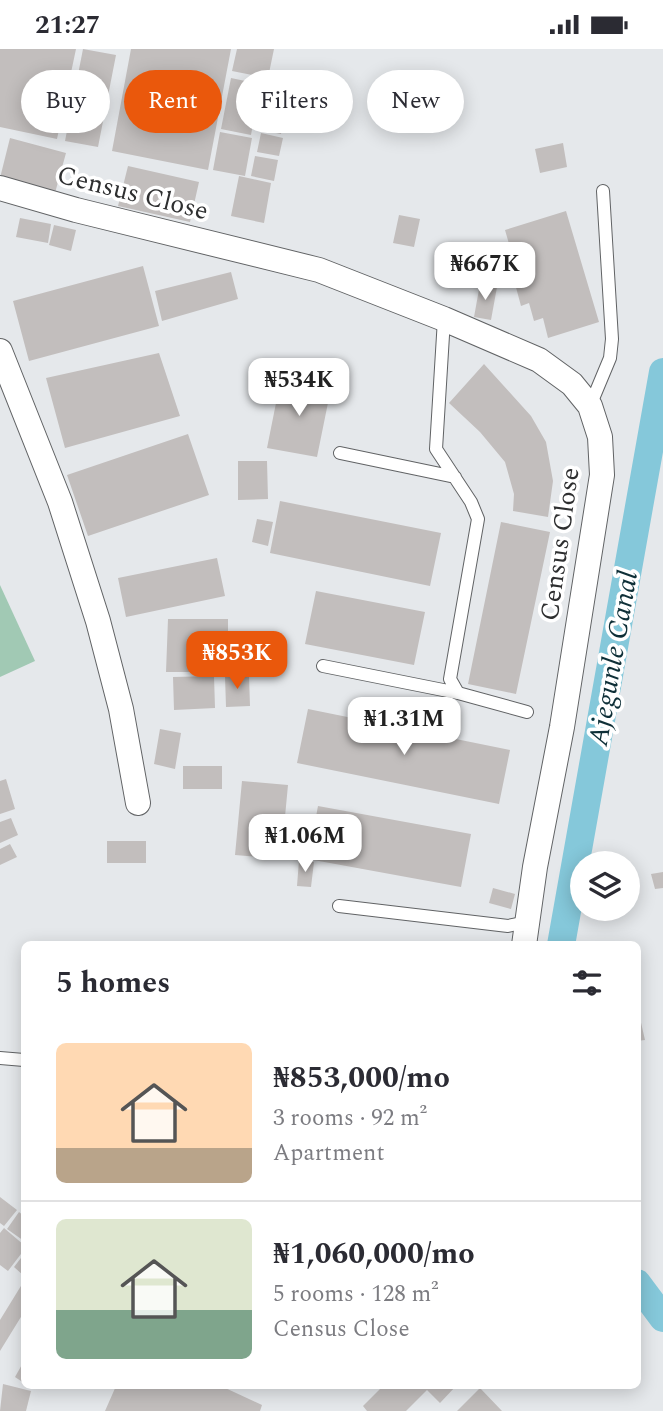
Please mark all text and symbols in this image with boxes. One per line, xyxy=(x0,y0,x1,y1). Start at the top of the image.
text: 21:27 xyxy=(35,5,100,45)
chip: Buy xyxy=(21,70,110,133)
chip: Rent xyxy=(124,70,222,133)
chip: Filters xyxy=(236,70,353,133)
chip: New xyxy=(367,70,464,133)
street label: Census Close xyxy=(53,155,213,231)
pin: ₦667K xyxy=(436,243,534,302)
text: ₦667K xyxy=(450,247,520,282)
pin: ₦534K xyxy=(250,359,348,418)
text: ₦534K xyxy=(264,363,334,398)
street label: Census Close xyxy=(529,465,591,623)
water label: Ajegunle Canal xyxy=(577,568,650,750)
pin: ₦853K xyxy=(188,631,286,691)
text: ₦853K xyxy=(202,636,272,671)
pin: ₦1.31M xyxy=(347,697,461,757)
text: ₦1.31M xyxy=(364,702,444,737)
pin: ₦1.06M xyxy=(248,815,362,874)
text: ₦1.06M xyxy=(265,819,345,854)
map controls xyxy=(570,851,640,921)
button: layers xyxy=(570,851,640,921)
text: 5 homes xyxy=(56,960,170,1006)
icon: filters xyxy=(568,964,606,1002)
text: ₦853,000/mo xyxy=(273,1055,450,1101)
icon: home xyxy=(112,1071,196,1155)
text: 3 rooms · 92 m² xyxy=(273,1101,427,1136)
text: Apartment xyxy=(273,1136,385,1171)
text: ₦1,060,000/mo xyxy=(273,1231,475,1277)
icon: home xyxy=(112,1247,196,1331)
text: 5 rooms · 128 m² xyxy=(273,1277,439,1312)
text: Census Close xyxy=(273,1312,410,1347)

